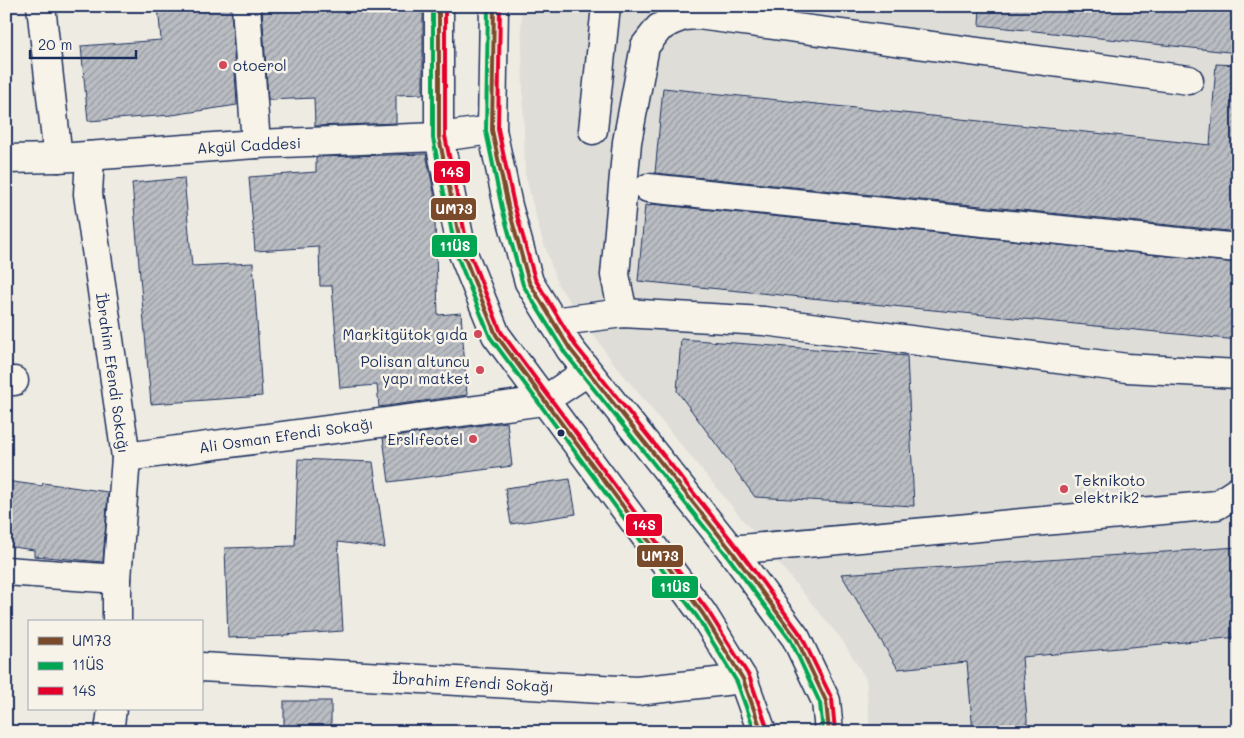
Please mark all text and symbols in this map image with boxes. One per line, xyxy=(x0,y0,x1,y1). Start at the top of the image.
scale bar xyxy=(30,28,136,60)
text: 20 m xyxy=(38,34,72,54)
place label: otoerol xyxy=(233,55,287,75)
marker: otoerol xyxy=(217,59,229,71)
street label: Akgül Caddesi xyxy=(197,132,301,158)
line badge: 14S xyxy=(433,160,471,184)
text: 14S xyxy=(440,162,464,181)
line badge: UM73 xyxy=(430,197,477,221)
text: UM73 xyxy=(435,199,473,218)
line badge: 11ÜS xyxy=(431,234,478,258)
text: 11ÜS xyxy=(439,236,471,255)
street label: İbrahim Efendi Sokağı xyxy=(92,291,134,455)
place label: Markitgütok gıda xyxy=(343,324,468,344)
marker: Markitgütok gıda xyxy=(472,328,484,340)
place label: Polisan altuncu yapı matket xyxy=(361,351,470,388)
marker: Polisan altuncu yapı matket xyxy=(474,364,486,376)
street label: Ali Osman Efendi Sokağı xyxy=(197,413,375,457)
unlabelled marker xyxy=(556,428,566,438)
place label: Erslıfeotel xyxy=(387,429,463,449)
marker: Erslıfeotel xyxy=(467,433,479,445)
place label: Teknikoto elektrik2 xyxy=(1074,470,1145,507)
marker: Teknikoto elektrik2 xyxy=(1058,483,1070,495)
line badge: 14S xyxy=(625,513,663,537)
text: 14S xyxy=(632,515,656,534)
line badge: UM73 xyxy=(636,544,684,568)
text: UM73 xyxy=(641,546,679,565)
line badge: 11ÜS xyxy=(651,575,699,599)
text: 11ÜS xyxy=(659,577,691,596)
legend xyxy=(28,620,202,710)
text: UM73 xyxy=(72,630,111,650)
text: 11ÜS xyxy=(72,654,104,674)
street label: İbrahim Efendi Sokağı xyxy=(392,668,554,696)
text: 14S xyxy=(72,680,96,700)

